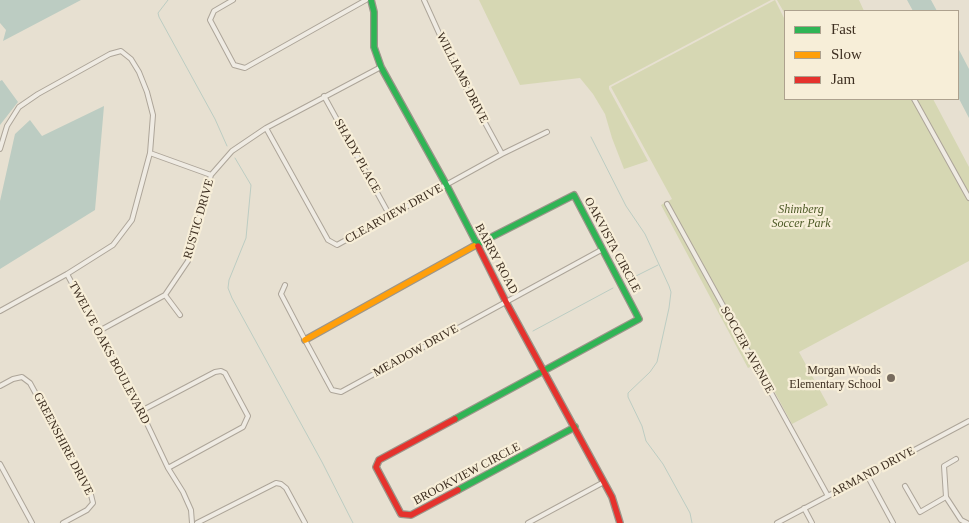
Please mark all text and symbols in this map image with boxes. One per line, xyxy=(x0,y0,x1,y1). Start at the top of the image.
legend xyxy=(784,10,959,100)
text: Fast xyxy=(831,21,856,37)
street label: WILLIAMS DRIVE xyxy=(433,30,491,126)
text: Slow xyxy=(831,46,862,62)
text: Jam xyxy=(831,71,855,87)
street label: SHADY PLACE xyxy=(331,117,383,195)
street label: RUSTIC DRIVE xyxy=(181,177,217,261)
street label: CLEARVIEW DRIVE xyxy=(343,181,445,247)
street label: OAKVISTA CIRCLE xyxy=(581,195,643,295)
park label: Shimberg Soccer Park xyxy=(772,203,830,231)
street label: BARRY ROAD xyxy=(471,221,521,297)
street label: TWELVE OAKS BOULEVARD xyxy=(65,279,153,427)
street label: SOCCER AVENUE xyxy=(717,304,777,396)
street label: MEADOW DRIVE xyxy=(371,322,461,380)
place label: Morgan Woods Elementary School xyxy=(789,364,881,392)
marker: Morgan Woods Elementary School xyxy=(885,372,897,384)
street label: GREENSHIRE DRIVE xyxy=(30,390,96,498)
street label: BROOKVIEW CIRCLE xyxy=(411,440,523,508)
street label: ARMAND DRIVE xyxy=(829,444,917,500)

